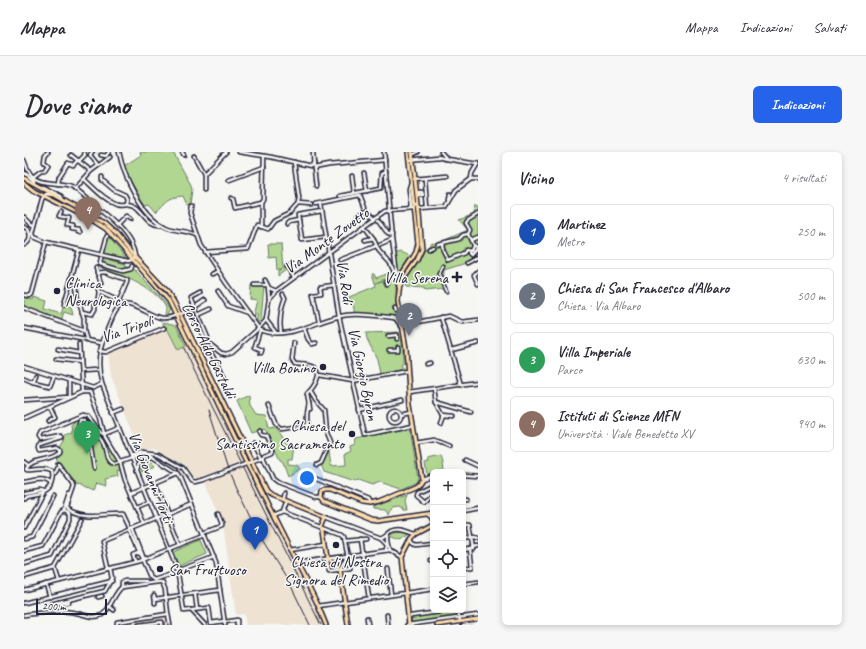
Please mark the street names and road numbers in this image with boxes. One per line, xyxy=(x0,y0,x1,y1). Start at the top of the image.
street label: Via Monte Zovetto xyxy=(280,202,374,278)
street label: Via Rodi xyxy=(332,259,359,307)
street label: Corso Aldo Gastaldi xyxy=(177,299,242,404)
street label: Via Tripoli xyxy=(99,310,158,348)
street label: Via Giorgio Byron xyxy=(343,326,383,423)
street label: Via Giovanni Torti xyxy=(124,429,179,528)

